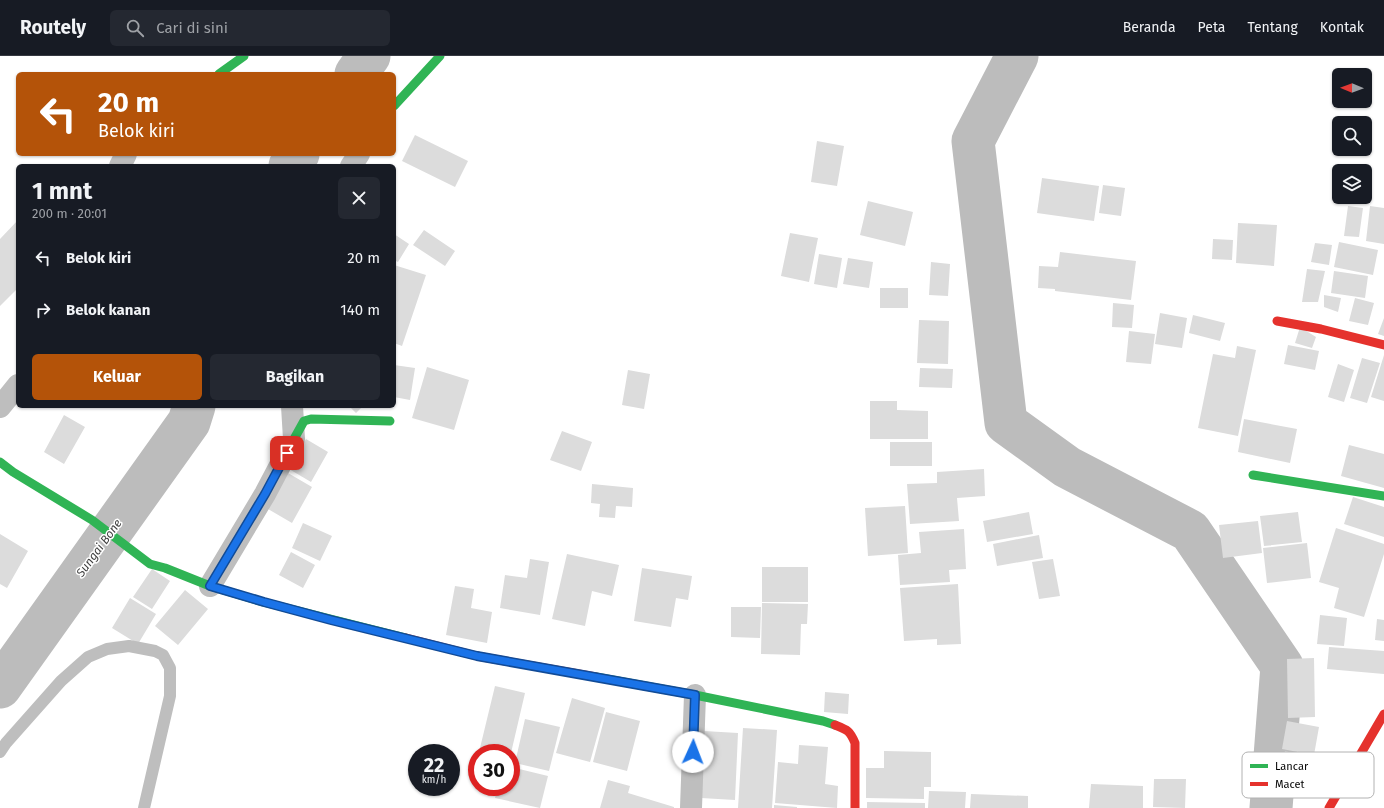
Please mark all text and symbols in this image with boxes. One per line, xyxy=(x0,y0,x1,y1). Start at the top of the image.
search box xyxy=(110,10,390,46)
text: Routely xyxy=(20,16,86,39)
icon: search xyxy=(124,17,146,39)
text: Cari di sini xyxy=(156,19,228,37)
text: Beranda xyxy=(1123,19,1176,36)
text: Peta xyxy=(1198,19,1225,36)
text: Tentang xyxy=(1247,19,1298,36)
text: Kontak xyxy=(1320,19,1364,36)
north arrow xyxy=(1332,68,1372,108)
map controls xyxy=(1332,68,1372,204)
text: 20 m xyxy=(98,86,159,119)
icon: left xyxy=(32,88,84,140)
button: search xyxy=(1332,116,1372,156)
text: Belok kiri xyxy=(98,120,175,142)
button: layers xyxy=(1332,164,1372,204)
text: 1 mnt xyxy=(32,177,92,205)
button: close xyxy=(338,177,380,219)
text: 200 m · 20:01 xyxy=(32,206,107,221)
icon: left xyxy=(32,247,54,269)
text: Belok kiri xyxy=(66,249,131,267)
text: 20 m xyxy=(347,249,380,267)
icon: right xyxy=(32,299,54,321)
text: Belok kanan xyxy=(66,301,150,319)
text: 140 m xyxy=(340,301,380,319)
button: Keluar xyxy=(32,354,202,400)
button: Bagikan xyxy=(210,354,380,400)
pin xyxy=(270,436,304,470)
icon: arrive xyxy=(276,442,298,464)
water label: Sungai Bone xyxy=(73,516,125,580)
position arrow xyxy=(672,731,714,773)
speed limit sign: 30 xyxy=(468,744,520,796)
legend xyxy=(1242,752,1374,798)
text: 22 xyxy=(424,753,444,777)
text: Lancar xyxy=(1275,760,1309,773)
text: km/h xyxy=(422,774,446,786)
text: Macet xyxy=(1275,778,1305,791)

